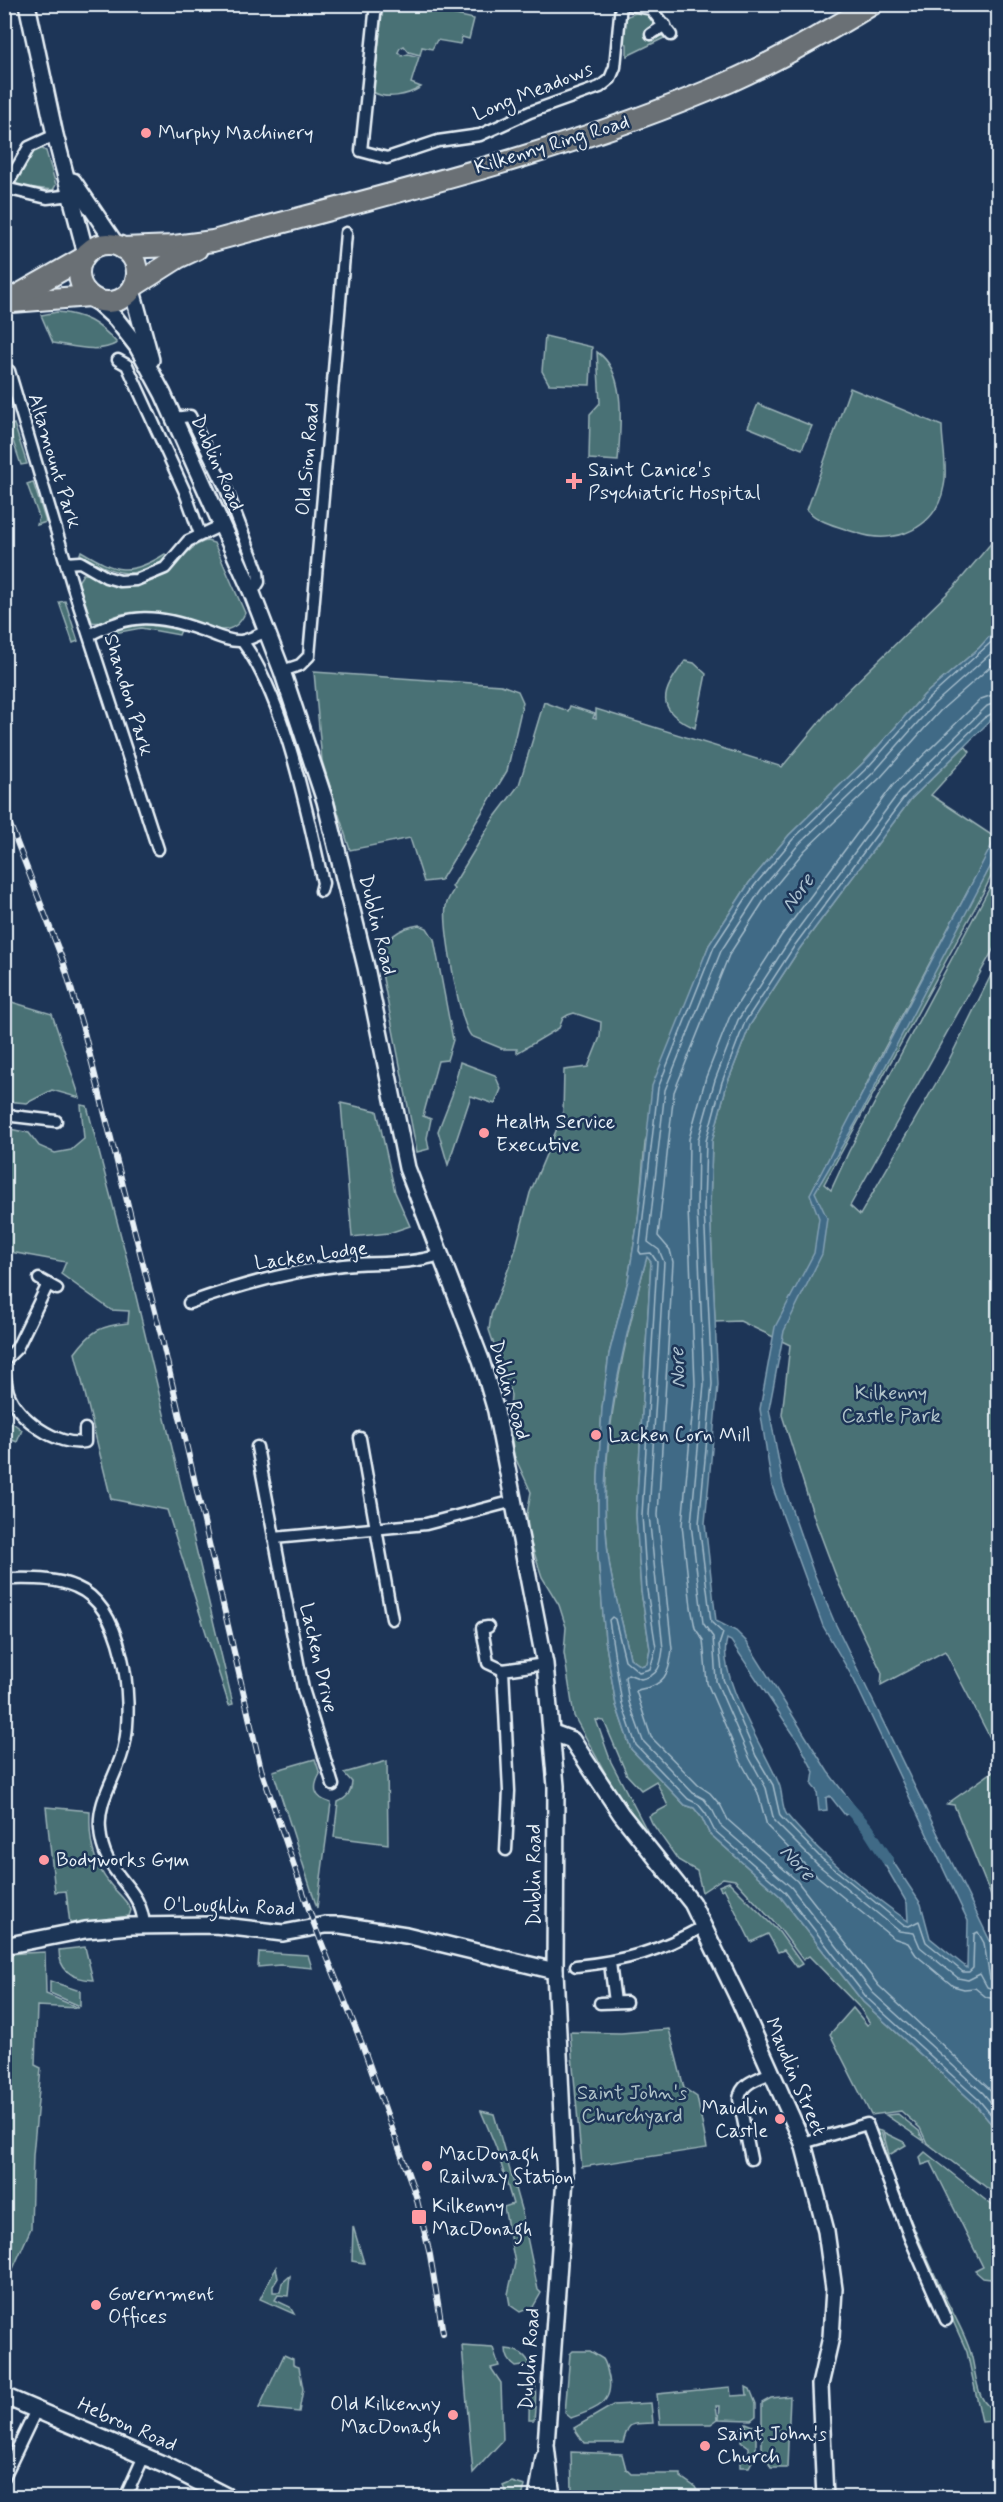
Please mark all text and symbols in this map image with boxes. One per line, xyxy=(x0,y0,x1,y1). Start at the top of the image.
street label: Long Meadows xyxy=(469,56,597,129)
street label: Kilkenny Ring Road xyxy=(471,109,633,182)
place label: Murphy Machinery xyxy=(158,120,313,147)
marker: Murphy Machinery xyxy=(139,126,153,140)
street label: Altamount Park xyxy=(21,390,87,532)
street label: Old Sion Road xyxy=(290,401,326,517)
street label: Dublin Road xyxy=(184,411,250,515)
place label: Saint Canice's Psychiatric Hospital xyxy=(588,457,761,507)
marker: Saint Canice's Psychiatric Hospital xyxy=(565,472,583,490)
street label: Shandon Park xyxy=(97,631,159,759)
water label: Nore xyxy=(775,867,822,918)
street label: Dublin Road xyxy=(351,872,403,978)
place label: Health Service Executive xyxy=(496,1109,615,1159)
marker: Health Service Executive xyxy=(477,1126,491,1140)
street label: Lacken Lodge xyxy=(253,1235,369,1277)
street label: Dublin Road xyxy=(482,1337,536,1443)
water label: Nore xyxy=(663,1346,693,1389)
park label: Kilkenny Castle Park xyxy=(841,1380,941,1430)
place label: Lacken Corn Mill xyxy=(608,1422,751,1449)
marker: Lacken Corn Mill xyxy=(589,1428,603,1442)
street label: Lacken Drive xyxy=(292,1601,344,1715)
street label: Dublin Road xyxy=(521,1824,548,1926)
water label: Nore xyxy=(773,1839,822,1888)
place label: Bodyworks Gym xyxy=(56,1847,189,1874)
marker: Bodyworks Gym xyxy=(37,1853,51,1867)
street label: O'Loughlin Road xyxy=(162,1891,296,1925)
street label: Maudlin Street xyxy=(758,2014,832,2140)
park label: Saint John's Churchyard xyxy=(577,2080,687,2130)
place label: Maudlin Castle xyxy=(701,2095,768,2145)
marker: Maudlin Castle xyxy=(773,2112,787,2126)
place label: MacDonagh Railway Station xyxy=(439,2141,573,2191)
marker: MacDonagh Railway Station xyxy=(420,2159,434,2173)
place label: Kilkenny MacDonagh xyxy=(432,2193,532,2245)
marker: Kilkenny MacDonagh xyxy=(410,2208,428,2226)
place label: Government Offices xyxy=(108,2281,214,2331)
marker: Government Offices xyxy=(89,2298,103,2312)
street label: Dublin Road xyxy=(513,2307,547,2411)
street label: Hebron Road xyxy=(73,2391,181,2459)
place label: Old Kilkenny MacDonagh xyxy=(330,2391,441,2443)
marker: Old Kilkenny MacDonagh xyxy=(446,2408,460,2422)
place label: Saint John's Church xyxy=(717,2421,827,2471)
marker: Saint John's Church xyxy=(698,2439,712,2453)

